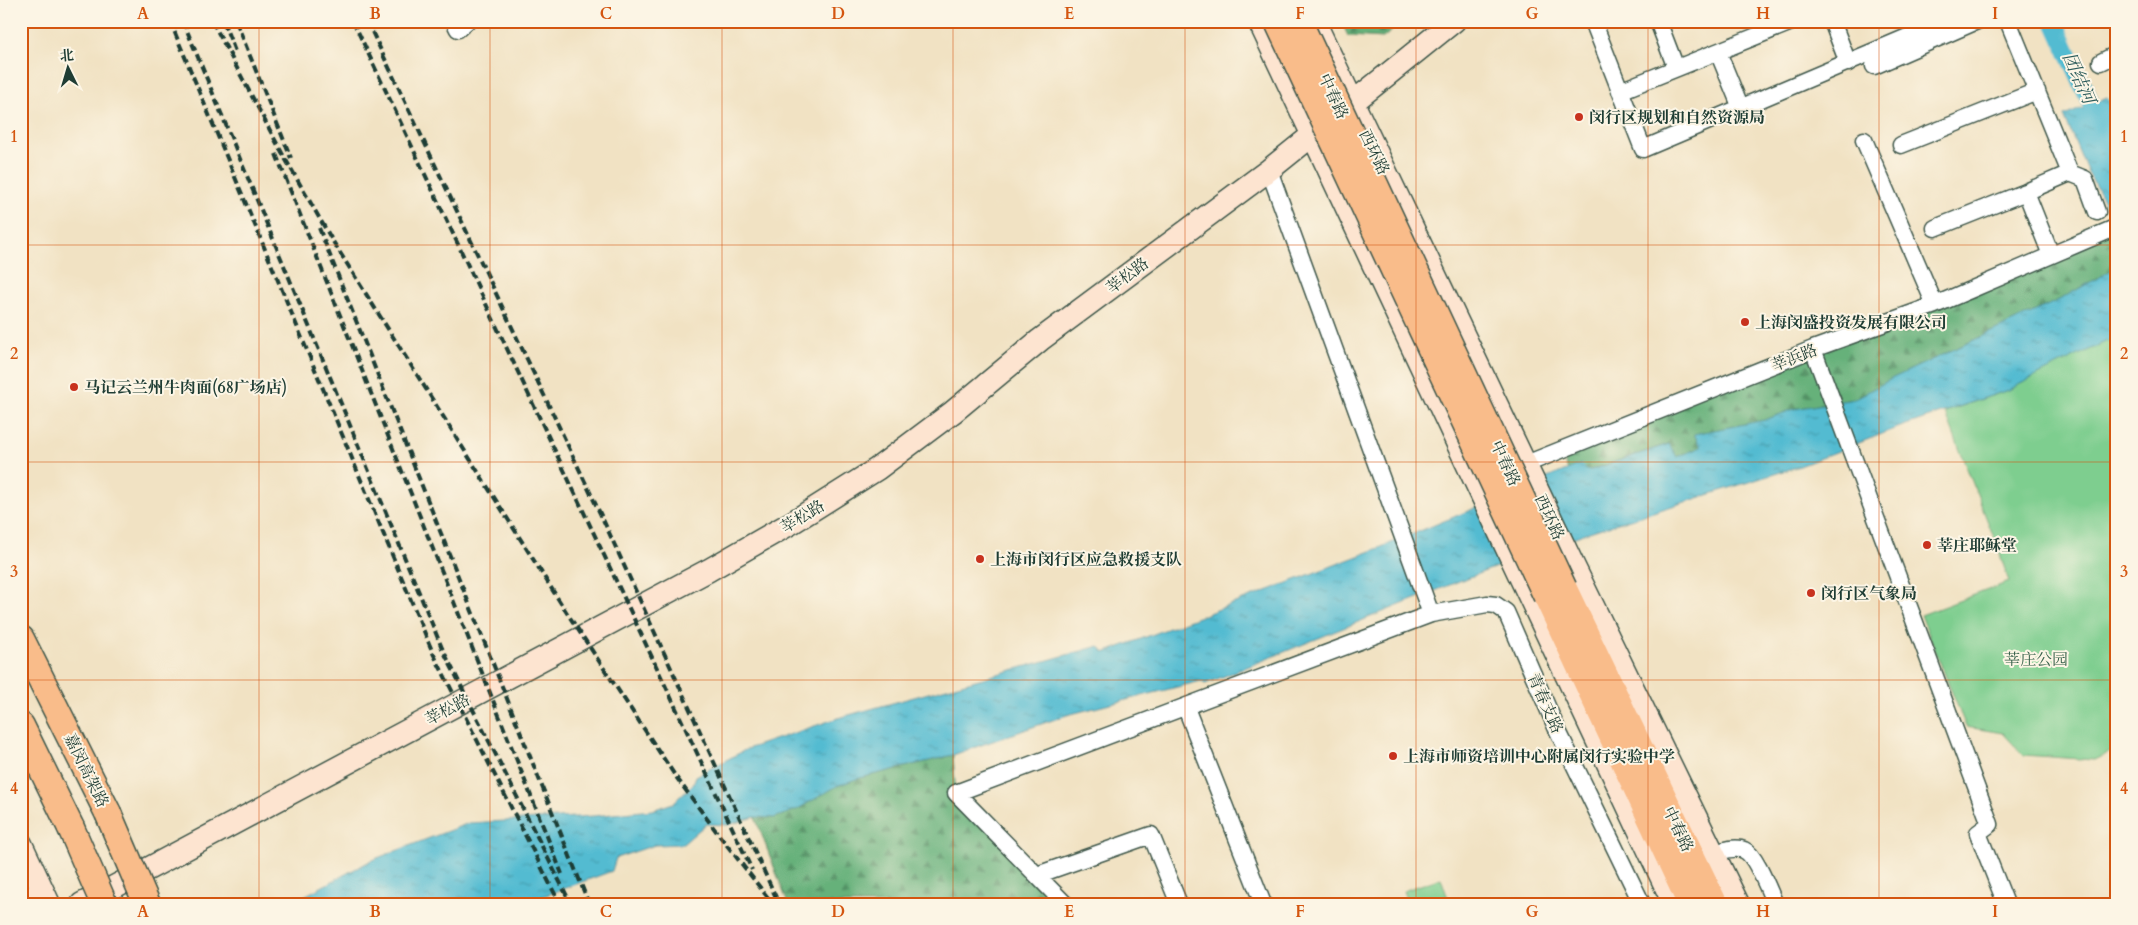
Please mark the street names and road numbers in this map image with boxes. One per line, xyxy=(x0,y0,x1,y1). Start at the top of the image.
street label: 中春路 xyxy=(1313,70,1353,123)
street label: 西环路 xyxy=(1354,126,1395,179)
street label: 莘松路 xyxy=(1102,253,1153,299)
street label: 莘浜路 xyxy=(1768,339,1821,377)
street label: 中春路 xyxy=(1485,437,1525,490)
street label: 西环路 xyxy=(1529,491,1569,544)
street label: 莘松路 xyxy=(776,495,829,539)
street label: 青春支路 xyxy=(1522,670,1568,737)
street label: 莘松路 xyxy=(421,689,474,731)
street label: 嘉闵高架路 xyxy=(59,730,114,811)
street label: 中春路 xyxy=(1658,803,1699,856)

